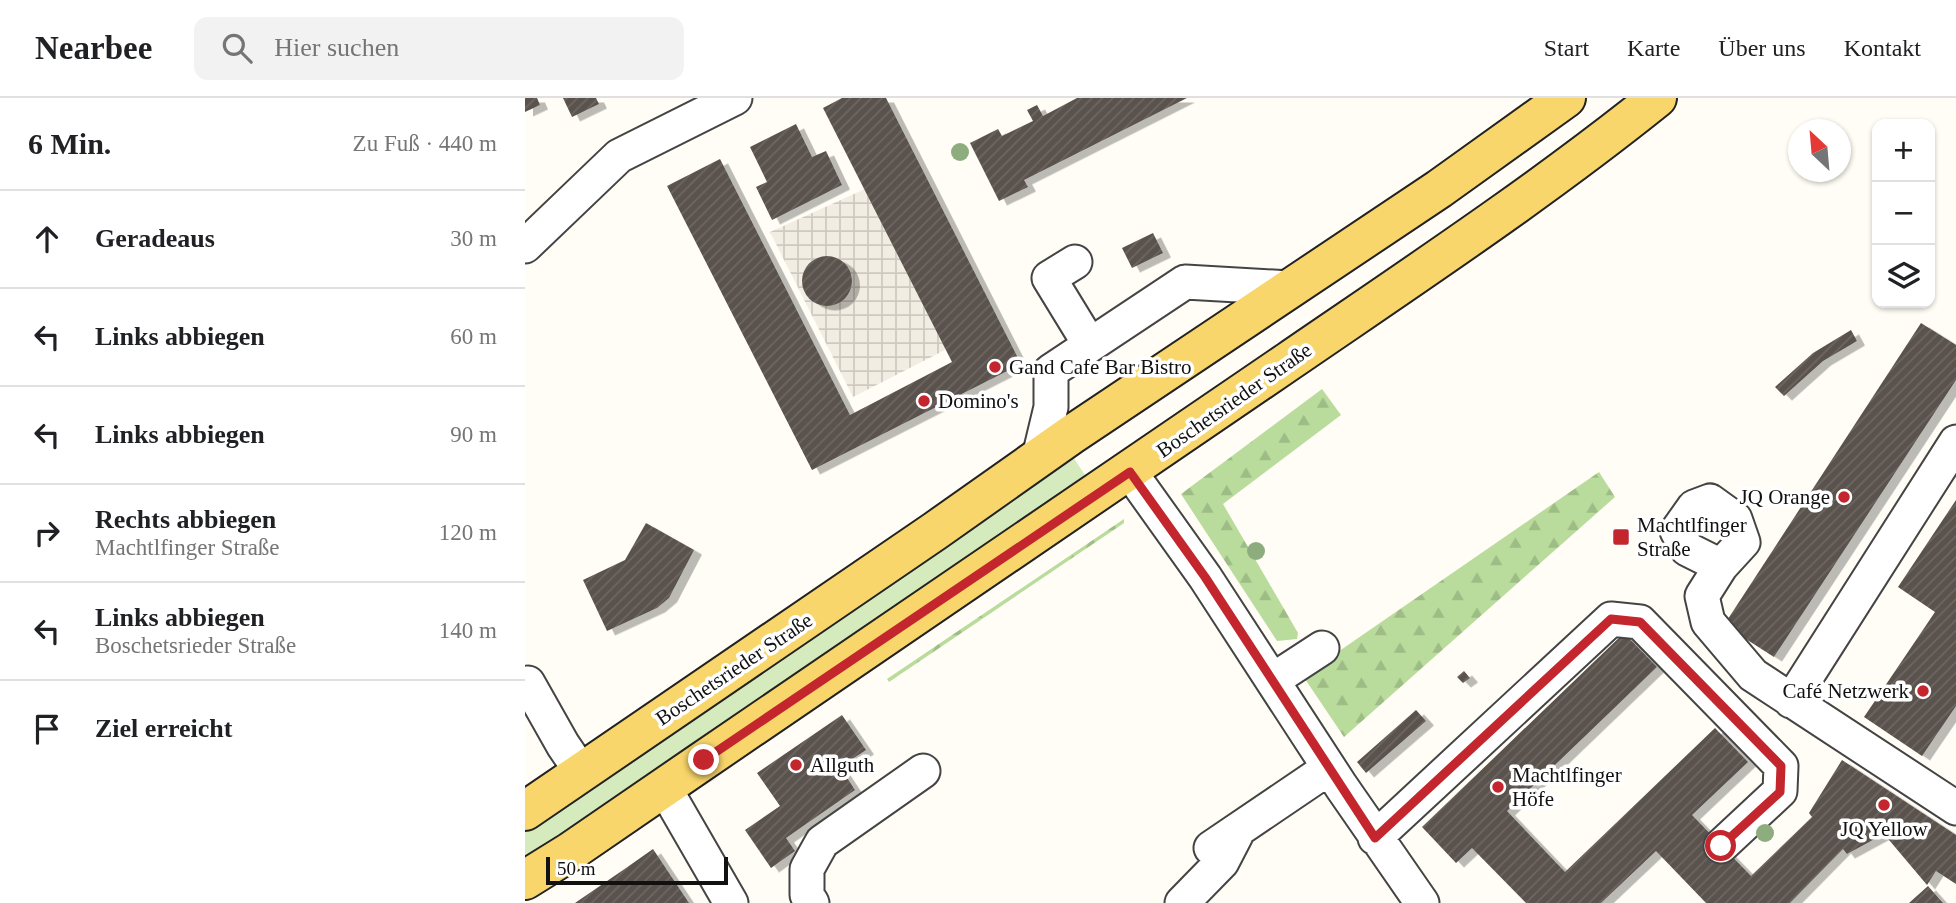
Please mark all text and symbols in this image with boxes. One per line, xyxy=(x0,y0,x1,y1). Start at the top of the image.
search box xyxy=(194,17,684,80)
icon: search xyxy=(218,29,256,67)
text: Nearbee xyxy=(35,30,152,66)
text: Hier suchen xyxy=(274,33,399,62)
text: Start xyxy=(1544,35,1589,61)
text: Karte xyxy=(1627,35,1680,61)
text: Über uns xyxy=(1718,35,1806,61)
text: Kontakt xyxy=(1844,35,1921,61)
north arrow xyxy=(1788,119,1851,182)
map controls xyxy=(1872,119,1935,308)
button: + xyxy=(1872,119,1935,182)
text: 6 Min. xyxy=(28,127,111,160)
text: Zu Fuß · 440 m xyxy=(353,131,497,156)
button: − xyxy=(1872,182,1935,245)
icon: ahead xyxy=(28,220,66,258)
text: Geradeaus xyxy=(95,224,215,253)
text: 30 m xyxy=(450,226,497,251)
button: layers xyxy=(1872,245,1935,308)
icon: left xyxy=(28,318,66,356)
text: Links abbiegen xyxy=(95,322,265,351)
text: 60 m xyxy=(450,324,497,349)
street label: Boschetsrieder Straße xyxy=(1152,337,1316,463)
place label: Gand Cafe Bar Bistro xyxy=(1009,355,1192,379)
marker: Gand Cafe Bar Bistro xyxy=(987,359,1003,375)
place label: Domino's xyxy=(938,389,1019,413)
marker: Domino's xyxy=(916,393,932,409)
icon: left xyxy=(28,416,66,454)
text: Links abbiegen xyxy=(95,420,265,449)
text: 90 m xyxy=(450,422,497,447)
place label: JQ Orange xyxy=(1740,485,1830,509)
marker: JQ Orange xyxy=(1836,489,1852,505)
text: Rechts abbiegen xyxy=(95,505,276,534)
place label: Machtlfinger Straße xyxy=(1637,513,1747,561)
icon: right xyxy=(28,514,66,552)
text: 120 m xyxy=(439,520,497,545)
marker: Machtlfinger Straße xyxy=(1611,527,1631,547)
text: Machtlfinger Straße xyxy=(95,535,280,560)
text: Links abbiegen xyxy=(95,603,265,632)
street label: Boschetsrieder Straße xyxy=(651,608,817,730)
icon: left xyxy=(28,612,66,650)
text: 140 m xyxy=(439,618,497,643)
text: Boschetsrieder Straße xyxy=(95,633,296,658)
place label: Café Netzwerk xyxy=(1782,679,1909,703)
marker: Café Netzwerk xyxy=(1915,683,1931,699)
icon: arrive xyxy=(28,710,66,748)
text: Ziel erreicht xyxy=(95,714,232,743)
route end xyxy=(688,744,719,775)
place label: Allguth xyxy=(810,753,875,777)
marker: Allguth xyxy=(788,757,804,773)
place label: Machtlfinger Höfe xyxy=(1512,763,1622,811)
marker: Machtlfinger Höfe xyxy=(1490,779,1506,795)
marker: JQ Yellow xyxy=(1876,797,1892,813)
place label: JQ Yellow xyxy=(1840,817,1929,841)
route start xyxy=(1705,830,1736,861)
scale bar xyxy=(546,854,728,886)
text: 50 m xyxy=(557,858,596,879)

